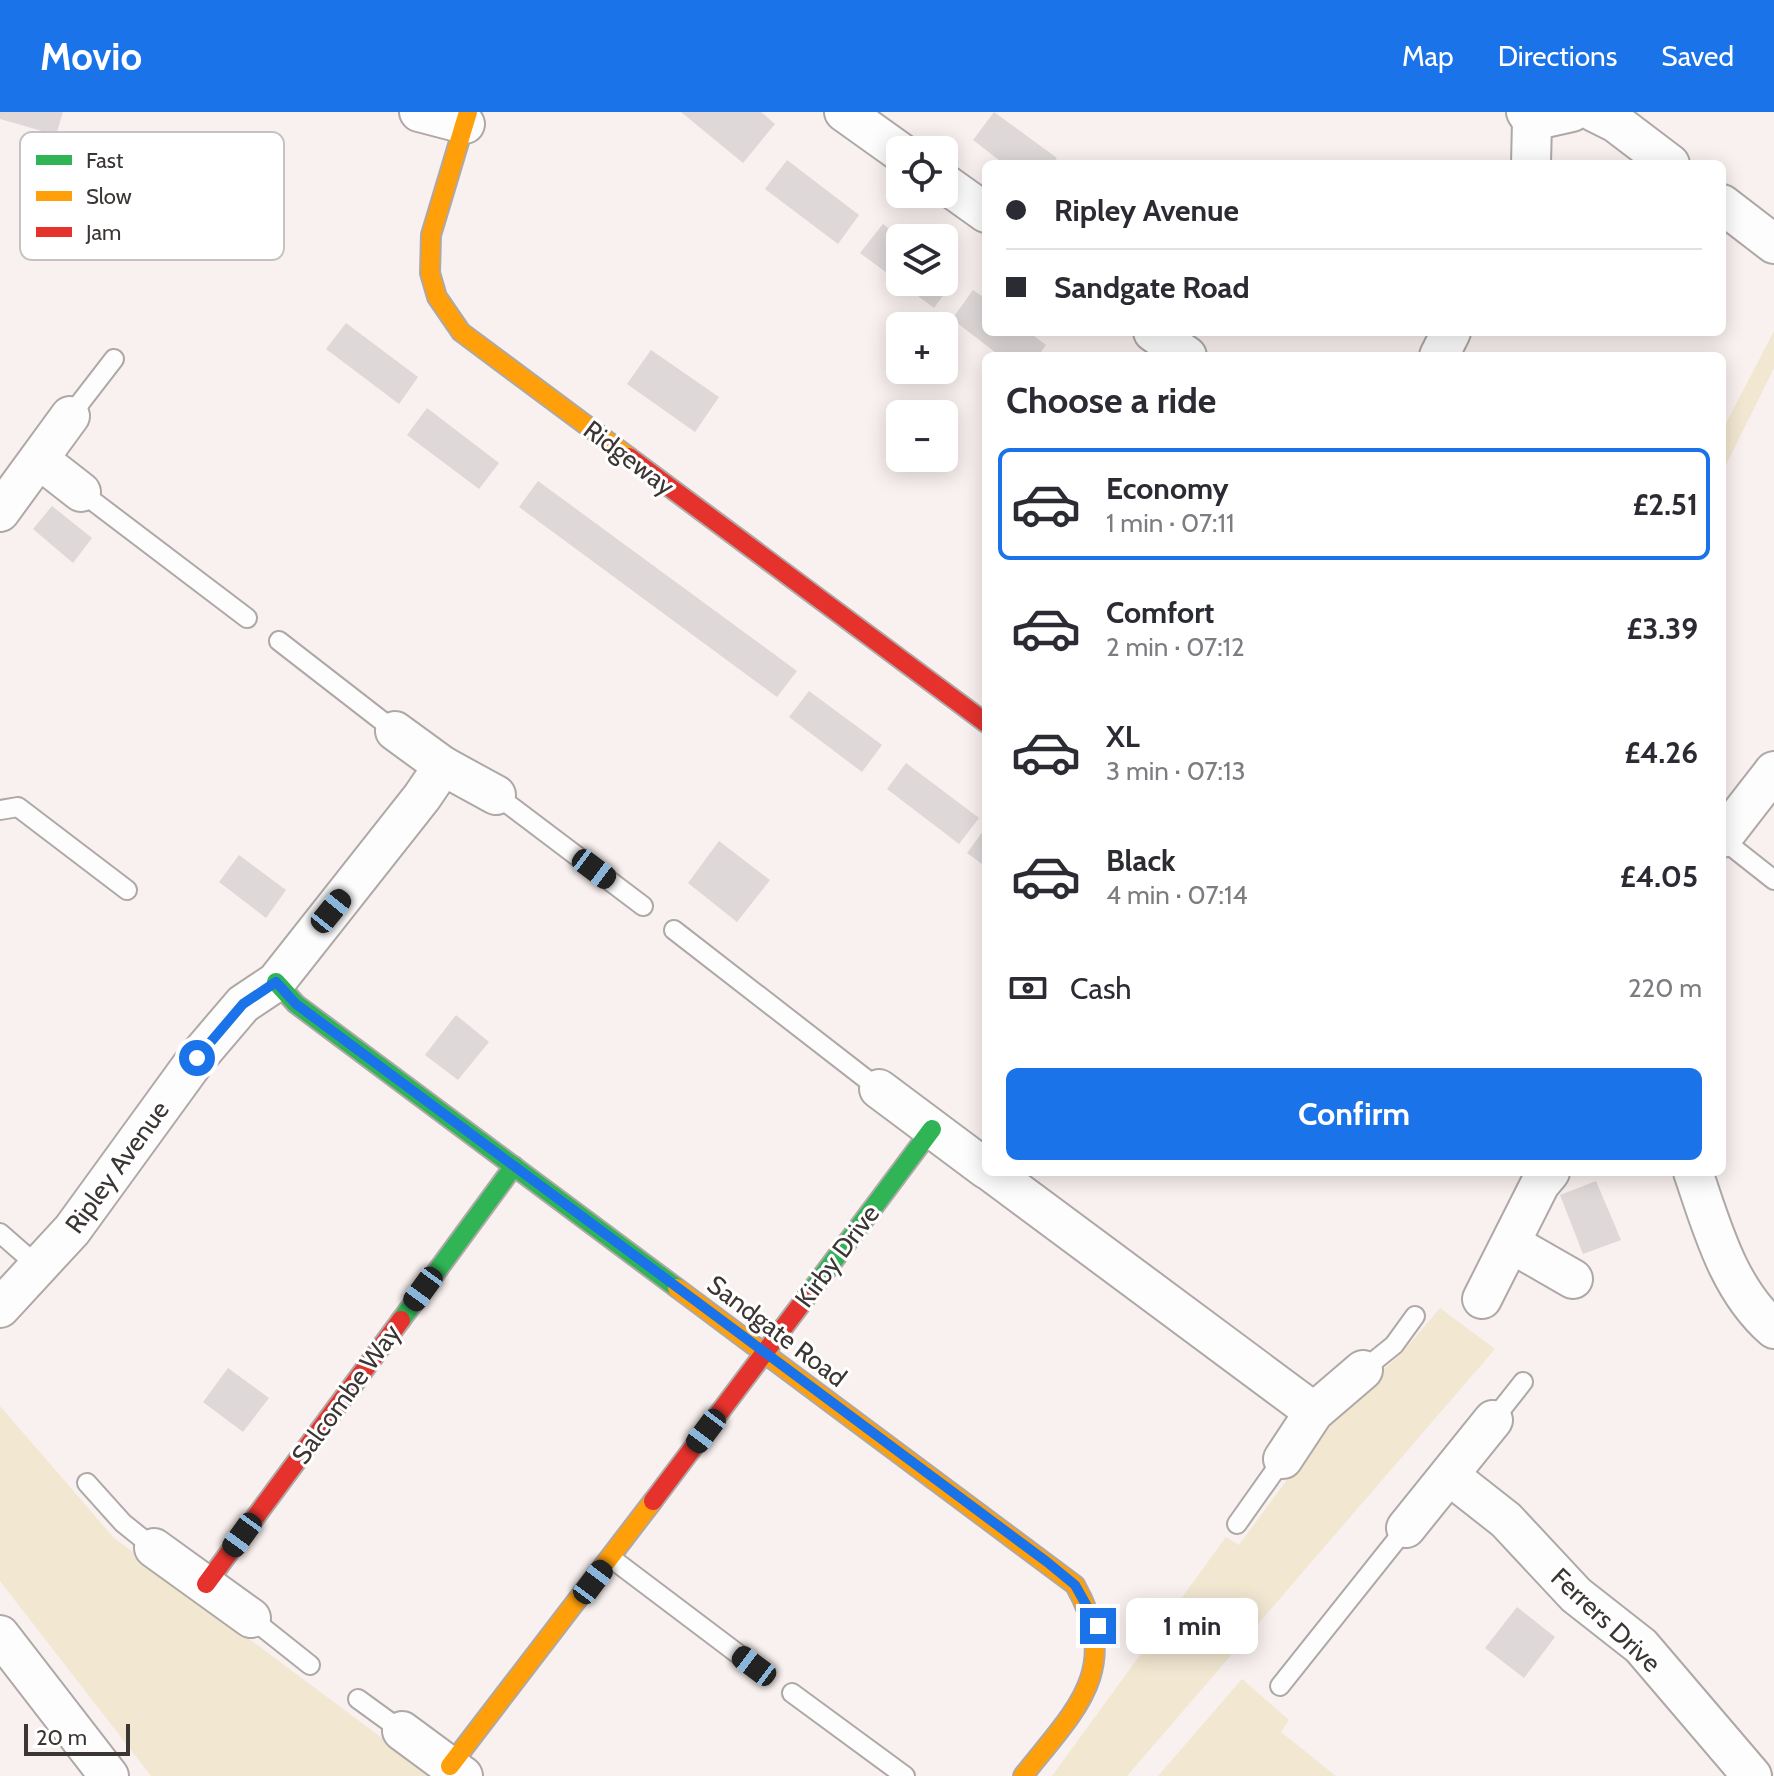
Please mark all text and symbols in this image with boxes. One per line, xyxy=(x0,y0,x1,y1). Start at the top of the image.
text: Movio xyxy=(40,33,142,80)
text: Map xyxy=(1402,39,1454,73)
text: Directions xyxy=(1498,39,1617,73)
text: Saved xyxy=(1661,39,1734,73)
legend xyxy=(20,132,284,260)
map controls xyxy=(886,136,958,472)
button: locate xyxy=(886,136,958,208)
text: Fast xyxy=(86,147,124,174)
text: Slow xyxy=(86,183,132,210)
text: Ripley Avenue xyxy=(1054,192,1239,229)
text: Jam xyxy=(85,219,121,246)
button: layers xyxy=(886,224,958,296)
text: Sandgate Road xyxy=(1054,269,1250,306)
button: + xyxy=(886,312,958,384)
text: Choose a ride xyxy=(1006,378,1216,422)
button: − xyxy=(886,400,958,472)
street label: Ridgeway xyxy=(577,413,681,503)
icon: car xyxy=(1010,468,1082,540)
text: Economy xyxy=(1106,470,1229,507)
text: £2.51 xyxy=(1633,486,1698,523)
text: 1 min · 07:11 xyxy=(1106,507,1234,539)
icon: car xyxy=(1010,592,1082,664)
text: Comfort xyxy=(1106,594,1214,631)
text: £3.39 xyxy=(1627,610,1698,647)
text: 2 min · 07:12 xyxy=(1106,631,1245,663)
icon: car xyxy=(1010,716,1082,788)
text: XL xyxy=(1106,718,1140,755)
text: £4.26 xyxy=(1624,734,1698,771)
text: 3 min · 07:13 xyxy=(1106,755,1246,787)
icon: car xyxy=(1010,840,1082,912)
text: Black xyxy=(1106,842,1176,879)
car xyxy=(568,845,620,893)
text: £4.05 xyxy=(1620,858,1698,895)
text: 4 min · 07:14 xyxy=(1106,879,1247,911)
car xyxy=(307,885,355,937)
icon: cash xyxy=(1006,966,1050,1010)
text: Cash xyxy=(1070,970,1132,1007)
text: 220 m xyxy=(1628,972,1702,1004)
route start xyxy=(179,1040,215,1076)
button: Confirm xyxy=(1006,1068,1702,1160)
street label: Ripley Avenue xyxy=(58,1094,176,1240)
street label: Kirby Drive xyxy=(788,1198,886,1314)
car xyxy=(399,1263,447,1315)
street label: Sandgate Road xyxy=(701,1268,853,1394)
street label: Salcombe Way xyxy=(285,1318,407,1470)
car xyxy=(682,1405,730,1457)
car xyxy=(218,1509,266,1561)
car xyxy=(569,1556,617,1608)
street label: Ferrers Drive xyxy=(1545,1561,1667,1679)
callout: 1 min xyxy=(1126,1598,1258,1654)
route end xyxy=(1080,1608,1116,1644)
text: 1 min xyxy=(1163,1610,1221,1642)
car xyxy=(728,1642,780,1690)
scale bar xyxy=(24,1720,130,1756)
text: 20 m xyxy=(36,1724,87,1751)

